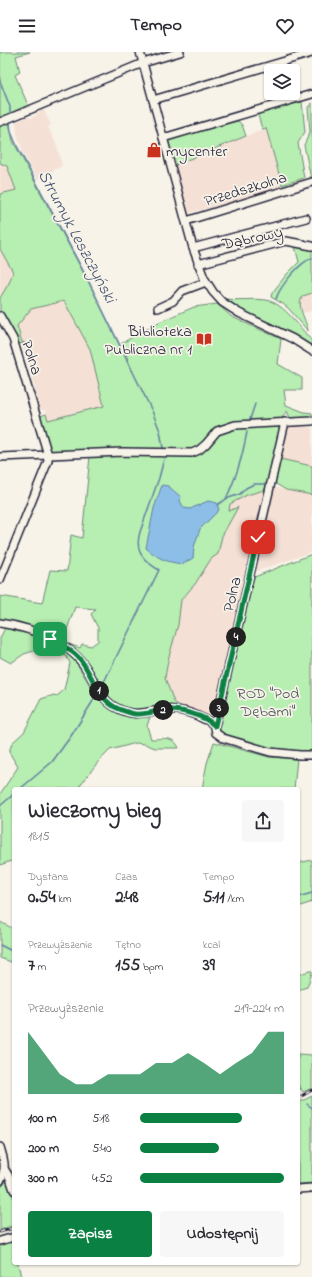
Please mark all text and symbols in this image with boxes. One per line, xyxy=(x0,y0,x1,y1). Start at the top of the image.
text: Tempo xyxy=(130,13,182,39)
icon: menu xyxy=(16,15,38,37)
icon: heart xyxy=(274,15,296,37)
map controls xyxy=(264,64,300,100)
button: layers xyxy=(264,64,300,100)
place label: mycenter xyxy=(166,140,227,164)
shop icon: mycenter xyxy=(145,141,163,159)
water label: Strumyk Leszczyński xyxy=(30,166,123,310)
street label: Przedszkolna xyxy=(201,166,290,214)
street label: Dąbrowy xyxy=(219,221,285,257)
place label: Biblioteka Publiczna nr 1 xyxy=(105,320,192,362)
library icon: Biblioteka Publiczna nr 1 xyxy=(195,330,213,348)
street label: Polna xyxy=(14,337,48,378)
pin xyxy=(241,520,275,554)
icon: check xyxy=(247,526,269,548)
street label: Polna xyxy=(217,575,249,614)
pin xyxy=(33,622,67,656)
pin: 4 xyxy=(226,627,246,647)
icon: arrive xyxy=(39,628,61,650)
text: 4 xyxy=(234,629,238,645)
pin: 1 xyxy=(89,681,109,701)
park label: ROD "Pod Dębami" xyxy=(237,682,299,724)
text: 1 xyxy=(97,683,101,699)
pin: 3 xyxy=(209,698,229,718)
pin: 2 xyxy=(153,700,173,720)
text: 3 xyxy=(217,700,221,716)
text: 2 xyxy=(160,702,166,718)
text: Wieczorny bieg xyxy=(28,796,161,828)
button: share xyxy=(242,800,284,842)
text: 18:15 xyxy=(28,827,50,846)
text: Dystans xyxy=(28,869,68,885)
text: Czas xyxy=(115,869,138,885)
text: Tempo xyxy=(203,869,234,885)
text: 0.54 xyxy=(28,885,56,910)
text: 2:48 xyxy=(115,885,139,910)
text: 5:11 xyxy=(203,885,225,910)
text: km xyxy=(56,891,72,907)
text: /km xyxy=(225,891,244,907)
text: Przewyższenie xyxy=(28,937,92,953)
text: Tętno xyxy=(115,937,141,953)
text: kcal xyxy=(203,937,220,953)
text: 7 xyxy=(28,953,35,978)
text: 155 xyxy=(115,953,140,978)
text: 39 xyxy=(203,953,215,978)
text: m xyxy=(35,959,46,975)
text: bpm xyxy=(140,959,163,975)
text: Przewyższenie xyxy=(28,999,104,1018)
text: 219–224 m xyxy=(234,999,284,1018)
text: 100 m xyxy=(28,1109,57,1128)
text: 5:18 xyxy=(92,1109,110,1128)
text: 200 m xyxy=(28,1139,59,1158)
text: 5:40 xyxy=(92,1139,112,1158)
text: 300 m xyxy=(28,1169,58,1188)
text: 4:52 xyxy=(92,1169,112,1188)
button: Zapisz xyxy=(28,1211,152,1257)
button: Udostępnij xyxy=(160,1211,284,1257)

